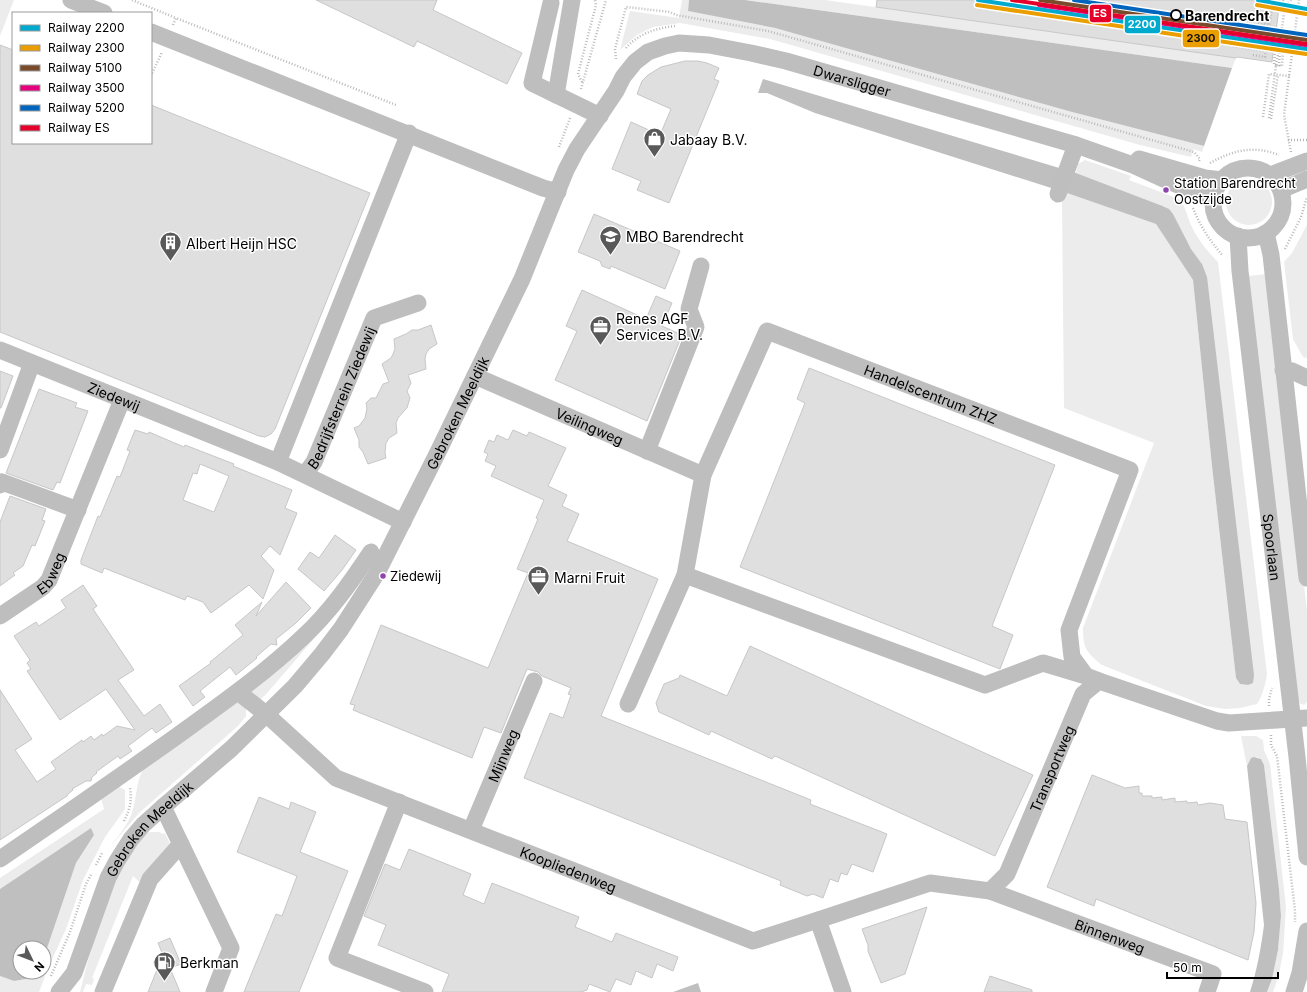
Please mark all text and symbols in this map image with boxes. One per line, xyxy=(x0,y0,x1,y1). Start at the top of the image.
line badge: ES xyxy=(1089,4,1112,23)
text: ES xyxy=(1093,6,1107,20)
place label: Barendrecht xyxy=(1185,7,1269,24)
marker: Barendrecht xyxy=(1170,9,1182,21)
legend xyxy=(12,12,152,144)
line badge: 2200 xyxy=(1124,15,1161,34)
text: 2200 xyxy=(1128,17,1156,31)
text: Railway 2200 xyxy=(48,20,125,35)
line badge: 2300 xyxy=(1182,29,1220,48)
text: 2300 xyxy=(1187,31,1215,45)
text: Railway 2300 xyxy=(48,40,125,55)
text: Railway 5100 xyxy=(48,60,122,75)
street label: Dwarsligger xyxy=(812,61,893,99)
text: Railway 3500 xyxy=(48,80,125,95)
text: Railway 5200 xyxy=(48,100,124,115)
text: Railway ES xyxy=(48,120,110,135)
shop icon: Jabaay B.V. xyxy=(641,126,667,159)
place label: Jabaay B.V. xyxy=(670,131,747,148)
place label: Station Barendrecht Oostzijde xyxy=(1174,175,1296,207)
marker: Station Barendrecht Oostzijde xyxy=(1161,185,1171,195)
school or university icon: MBO Barendrecht xyxy=(598,223,624,256)
place label: MBO Barendrecht xyxy=(626,228,744,245)
building icon: Albert Heijn HSC xyxy=(158,230,184,263)
place label: Albert Heijn HSC xyxy=(186,235,297,252)
place label: Renes AGF Services B.V. xyxy=(616,310,703,343)
office icon: Renes AGF Services B.V. xyxy=(588,313,614,346)
street label: Bedrijfsterrein Ziedewij xyxy=(303,324,378,472)
street label: Gebroken Meeldijk xyxy=(422,353,492,472)
street label: Handelscentrum ZHZ xyxy=(862,361,1000,427)
street label: Ziedewij xyxy=(85,378,143,414)
street label: Veilingweg xyxy=(553,404,626,448)
street label: Spoorlaan xyxy=(1260,513,1285,581)
street label: Ebweg xyxy=(33,550,68,598)
office icon: Marni Fruit xyxy=(525,564,551,597)
place label: Ziedewij xyxy=(390,568,441,584)
place label: Marni Fruit xyxy=(554,569,625,586)
marker: Ziedewij xyxy=(378,571,388,581)
street label: Transportweg xyxy=(1026,723,1077,814)
street label: Mijnweg xyxy=(484,726,521,784)
street label: Gebroken Meeldijk xyxy=(102,777,196,879)
street label: Koopliedenweg xyxy=(518,842,619,895)
street label: Binnenweg xyxy=(1073,915,1147,956)
north arrow xyxy=(12,940,52,980)
fuel station icon: Berkman xyxy=(152,949,178,982)
place label: Berkman xyxy=(180,954,239,971)
scale bar xyxy=(1167,954,1278,980)
text: N xyxy=(31,959,47,975)
text: 50 m xyxy=(1173,960,1202,975)

